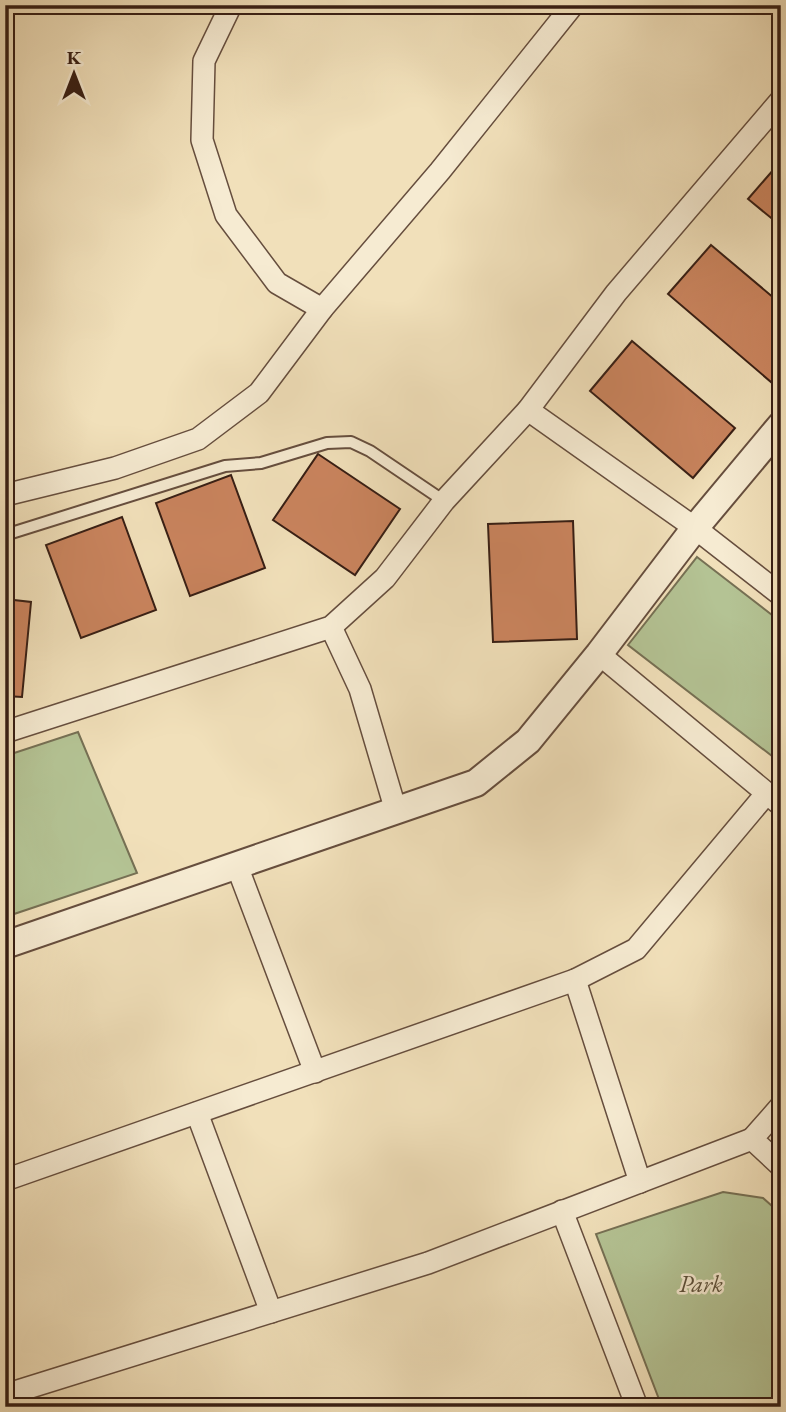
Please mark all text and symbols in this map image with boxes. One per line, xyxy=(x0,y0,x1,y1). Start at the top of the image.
north arrow xyxy=(38,38,108,108)
text: K xyxy=(67,45,82,70)
park label: Park xyxy=(679,1268,723,1299)

